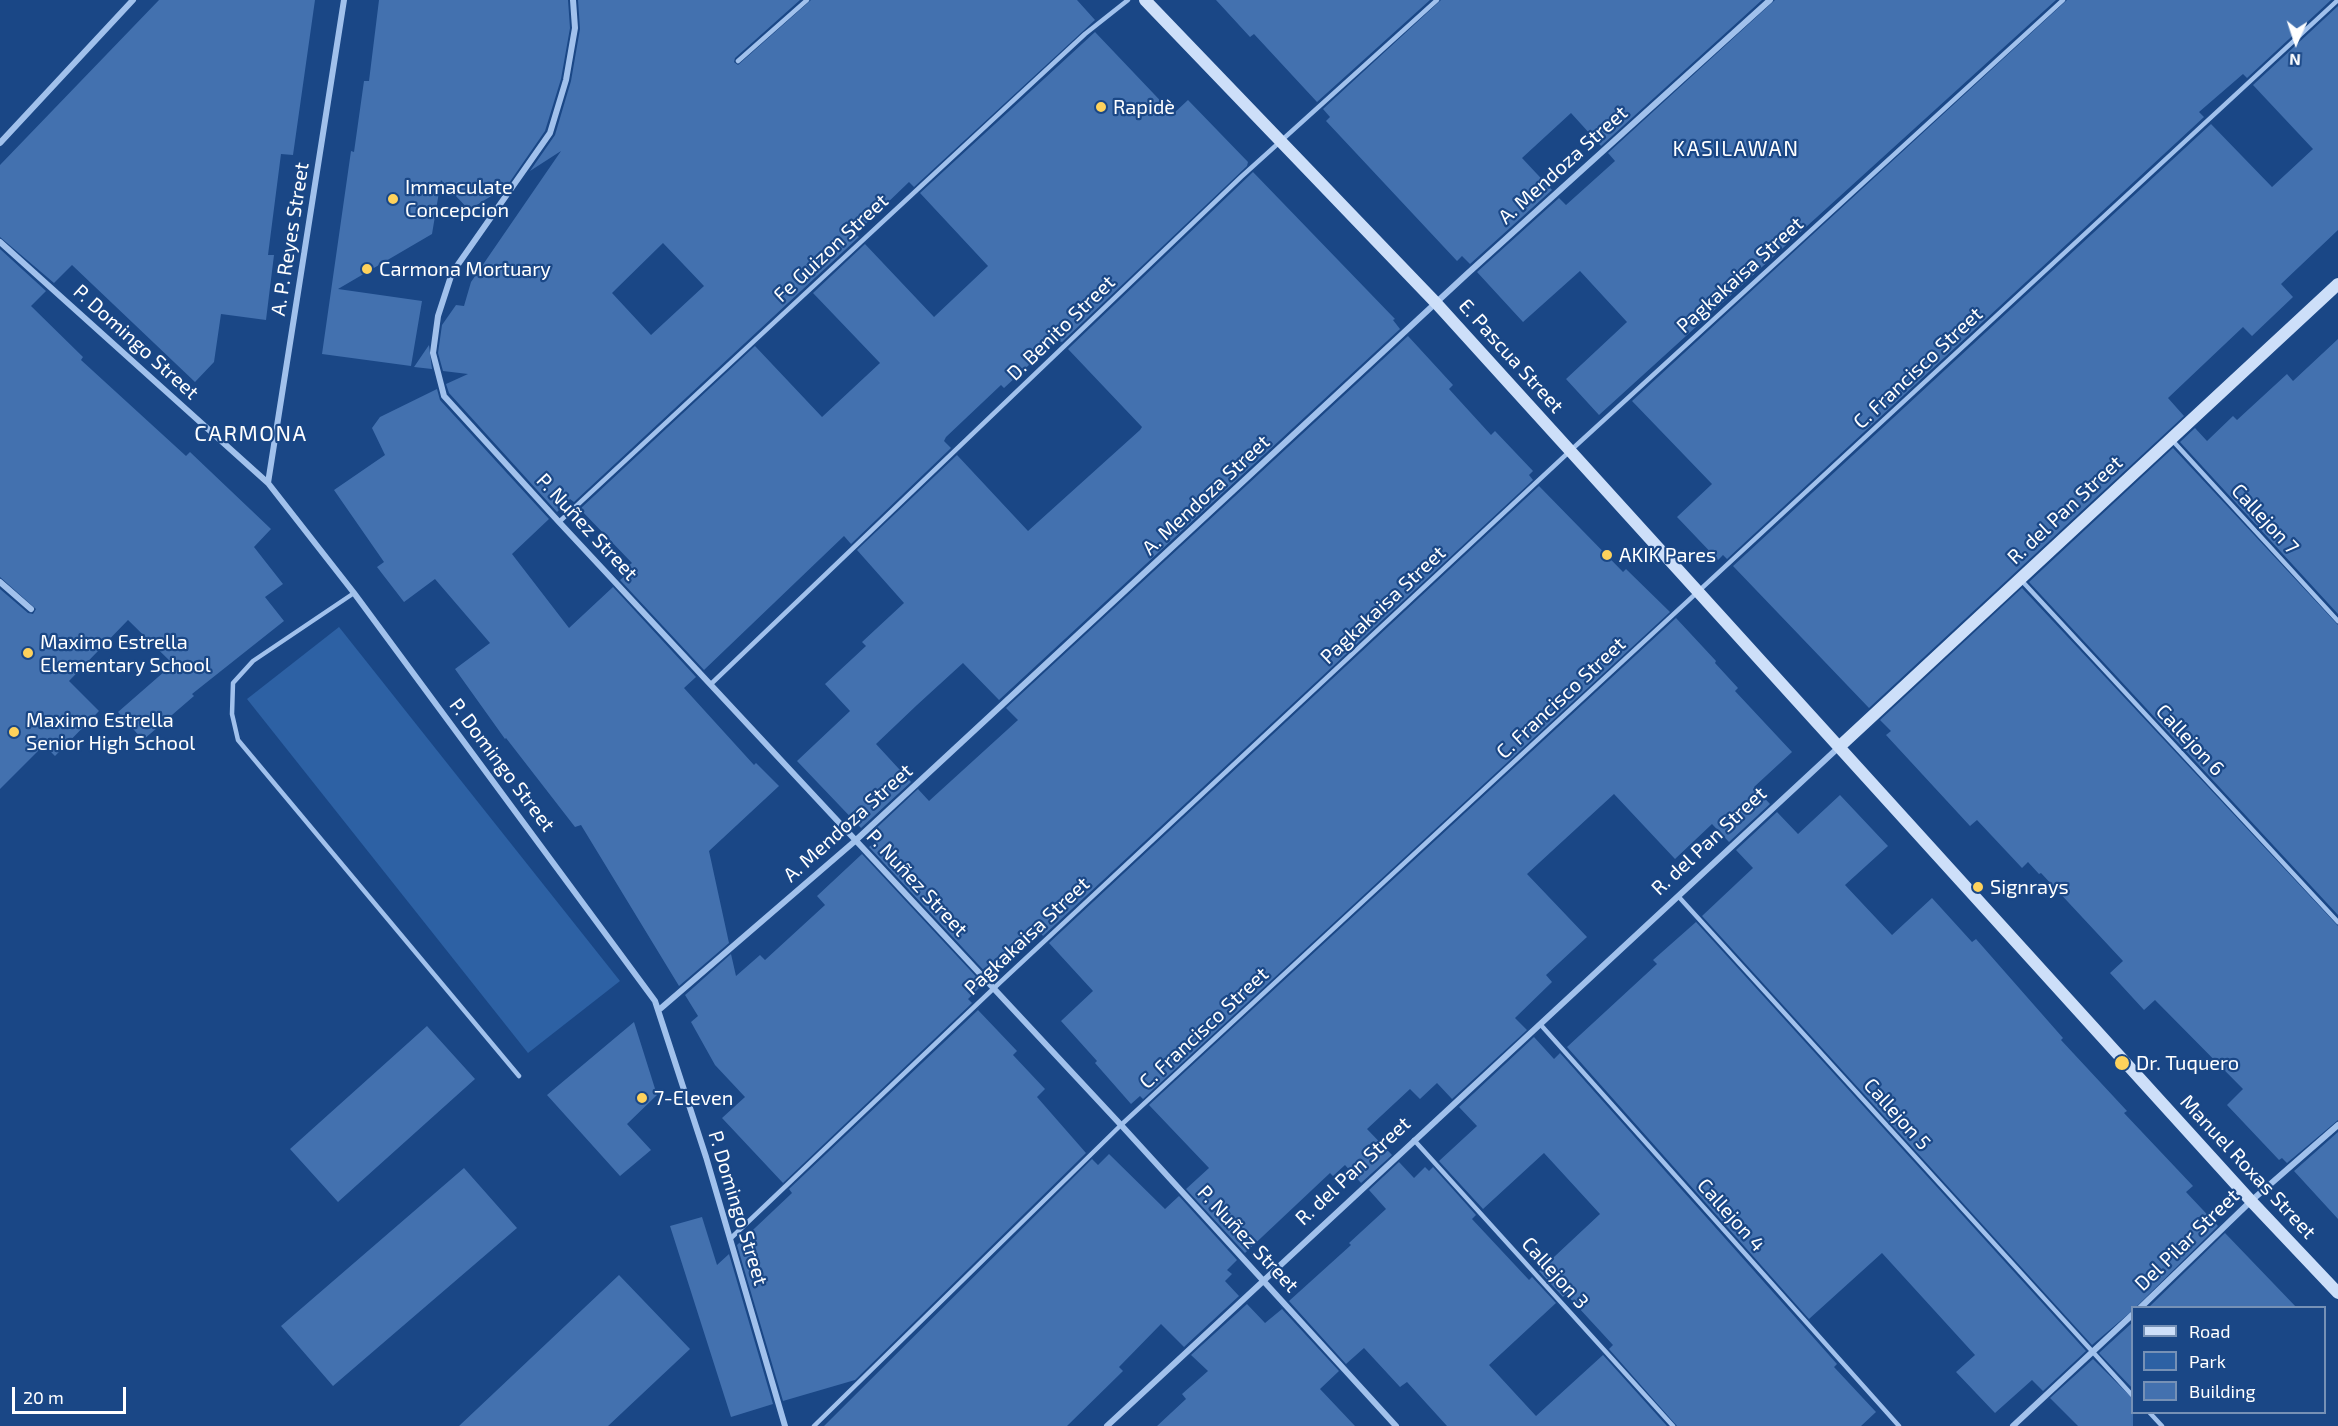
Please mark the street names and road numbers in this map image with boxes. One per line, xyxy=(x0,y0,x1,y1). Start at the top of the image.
street label: A. Mendoza Street xyxy=(1494,101,1632,229)
street label: A. P. Reyes Street xyxy=(266,161,314,317)
street label: Fe Guizon Street xyxy=(769,189,893,307)
street label: Pagkakaisa Street xyxy=(1672,212,1808,338)
street label: D. Benito Street xyxy=(1002,270,1120,386)
street label: P. Domingo Street xyxy=(68,279,204,405)
street label: E. Pascua Street xyxy=(1453,294,1569,418)
street label: C. Francisco Street xyxy=(1849,302,1987,434)
street label: A. Mendoza Street xyxy=(1137,430,1275,560)
street label: R. del Pan Street xyxy=(2003,451,2127,569)
street label: P. Nuñez Street xyxy=(531,469,643,585)
street label: Callejon 7 xyxy=(2226,479,2304,559)
street label: Pagkakaisa Street xyxy=(1315,541,1451,669)
street label: C. Francisco Street xyxy=(1492,632,1630,764)
street label: P. Domingo Street xyxy=(444,694,560,836)
street label: Callejon 6 xyxy=(2151,699,2229,781)
street label: A. Mendoza Street xyxy=(779,759,917,887)
street label: R. del Pan Street xyxy=(1647,782,1771,900)
street label: P. Nuñez Street xyxy=(861,825,973,941)
street label: Pagkakaisa Street xyxy=(959,872,1095,1000)
street label: C. Francisco Street xyxy=(1135,962,1273,1094)
street label: Callejon 5 xyxy=(1859,1073,1935,1155)
street label: Manuel Roxas Street xyxy=(2175,1090,2321,1244)
street label: R. del Pan Street xyxy=(1291,1112,1415,1230)
street label: P. Domingo Street xyxy=(703,1128,773,1288)
street label: Callejon 4 xyxy=(1692,1174,1770,1256)
street label: P. Nuñez Street xyxy=(1192,1181,1304,1297)
street label: Del Pilar Street xyxy=(2130,1184,2244,1296)
street label: Callejon 3 xyxy=(1516,1232,1594,1314)

